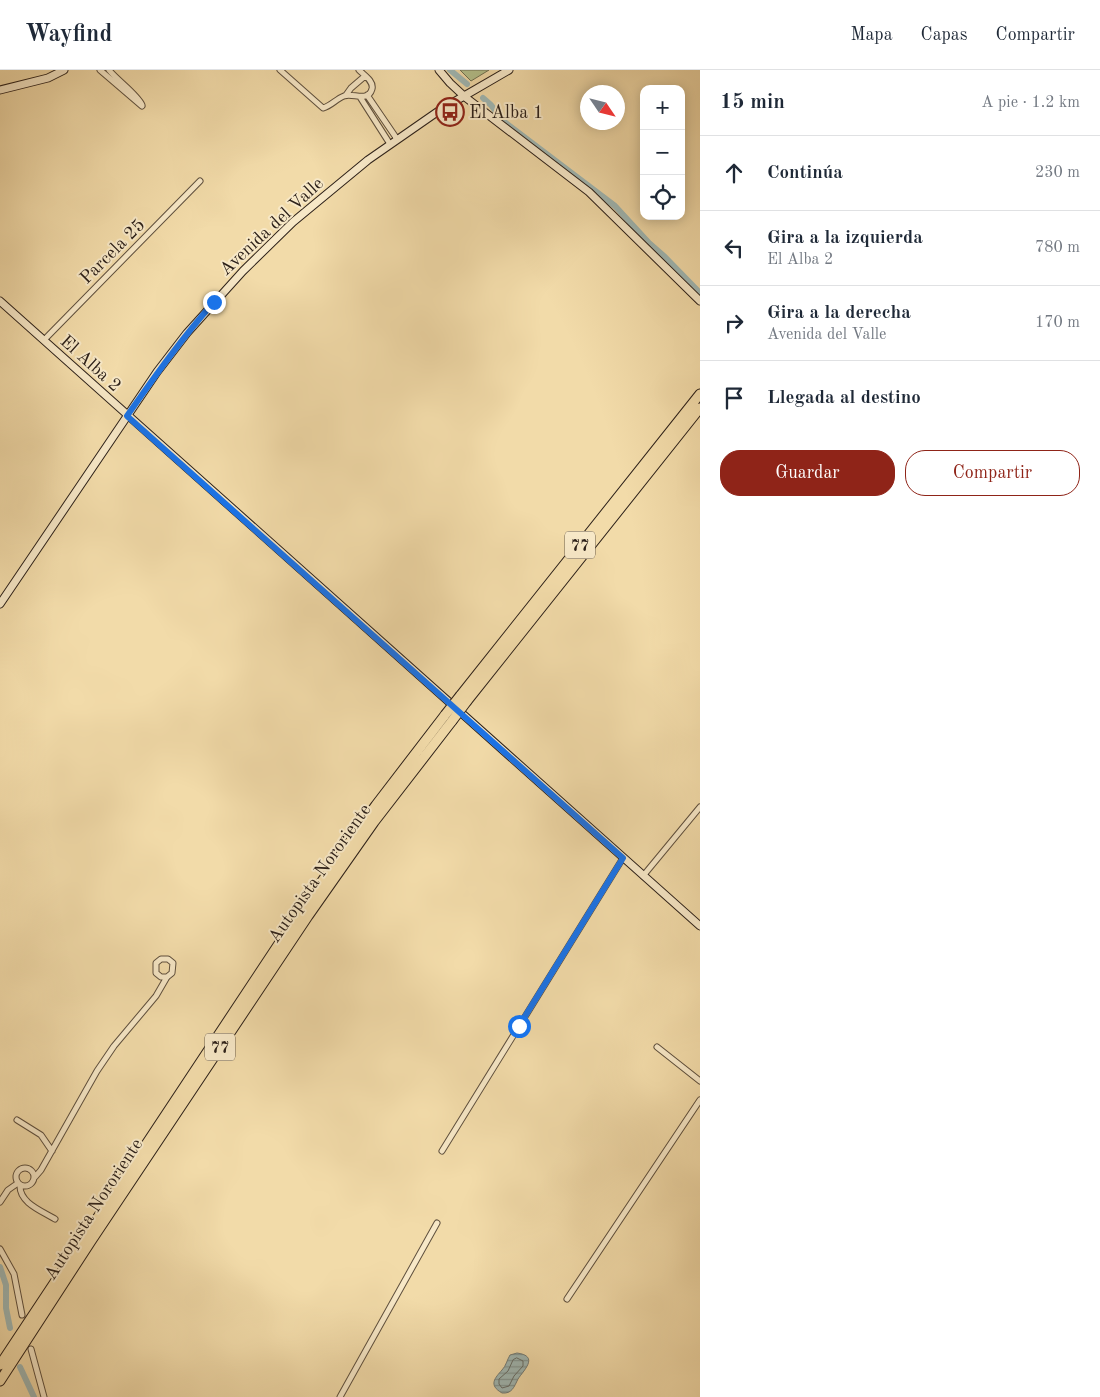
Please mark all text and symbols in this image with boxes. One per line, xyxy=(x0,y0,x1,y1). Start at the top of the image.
text: Wayfind xyxy=(25,23,112,47)
text: Mapa xyxy=(850,26,893,44)
text: Capas xyxy=(921,26,968,44)
text: Compartir xyxy=(996,26,1075,44)
north arrow xyxy=(580,85,625,130)
map controls xyxy=(640,85,685,220)
button: + xyxy=(640,85,685,130)
text: 15 min xyxy=(720,92,785,113)
text: A pie · 1.2 km xyxy=(981,95,1080,111)
bus stop icon: El Alba 1 xyxy=(435,97,465,127)
place label: El Alba 1 xyxy=(469,104,544,122)
button: − xyxy=(640,130,685,175)
icon: ahead xyxy=(720,159,748,187)
text: Continúa xyxy=(767,164,843,183)
text: 230 m xyxy=(1035,165,1080,181)
street label: Avenida del Valle xyxy=(216,174,327,279)
button: locate xyxy=(640,175,685,220)
street label: Parcela 25 xyxy=(77,216,149,288)
text: Gira a la izquierda xyxy=(767,229,923,248)
icon: left xyxy=(720,234,748,262)
text: 780 m xyxy=(1035,240,1080,256)
text: El Alba 2 xyxy=(767,252,833,268)
route end xyxy=(203,291,226,314)
text: Gira a la derecha xyxy=(767,304,911,323)
icon: right xyxy=(720,309,748,337)
text: 170 m xyxy=(1035,315,1080,331)
text: Avenida del Valle xyxy=(767,327,886,343)
street label: El Alba 2 xyxy=(57,332,124,395)
icon: arrive xyxy=(720,384,748,412)
text: Llegada al destino xyxy=(767,389,921,408)
button: Guardar xyxy=(720,450,895,496)
button: Compartir xyxy=(905,450,1080,496)
road number: 77 xyxy=(565,532,595,558)
street label: Autopista Nororiente xyxy=(265,801,374,946)
route start xyxy=(508,1015,531,1038)
road number: 77 xyxy=(205,1034,235,1060)
street label: Autopista Nororiente xyxy=(41,1136,146,1284)

